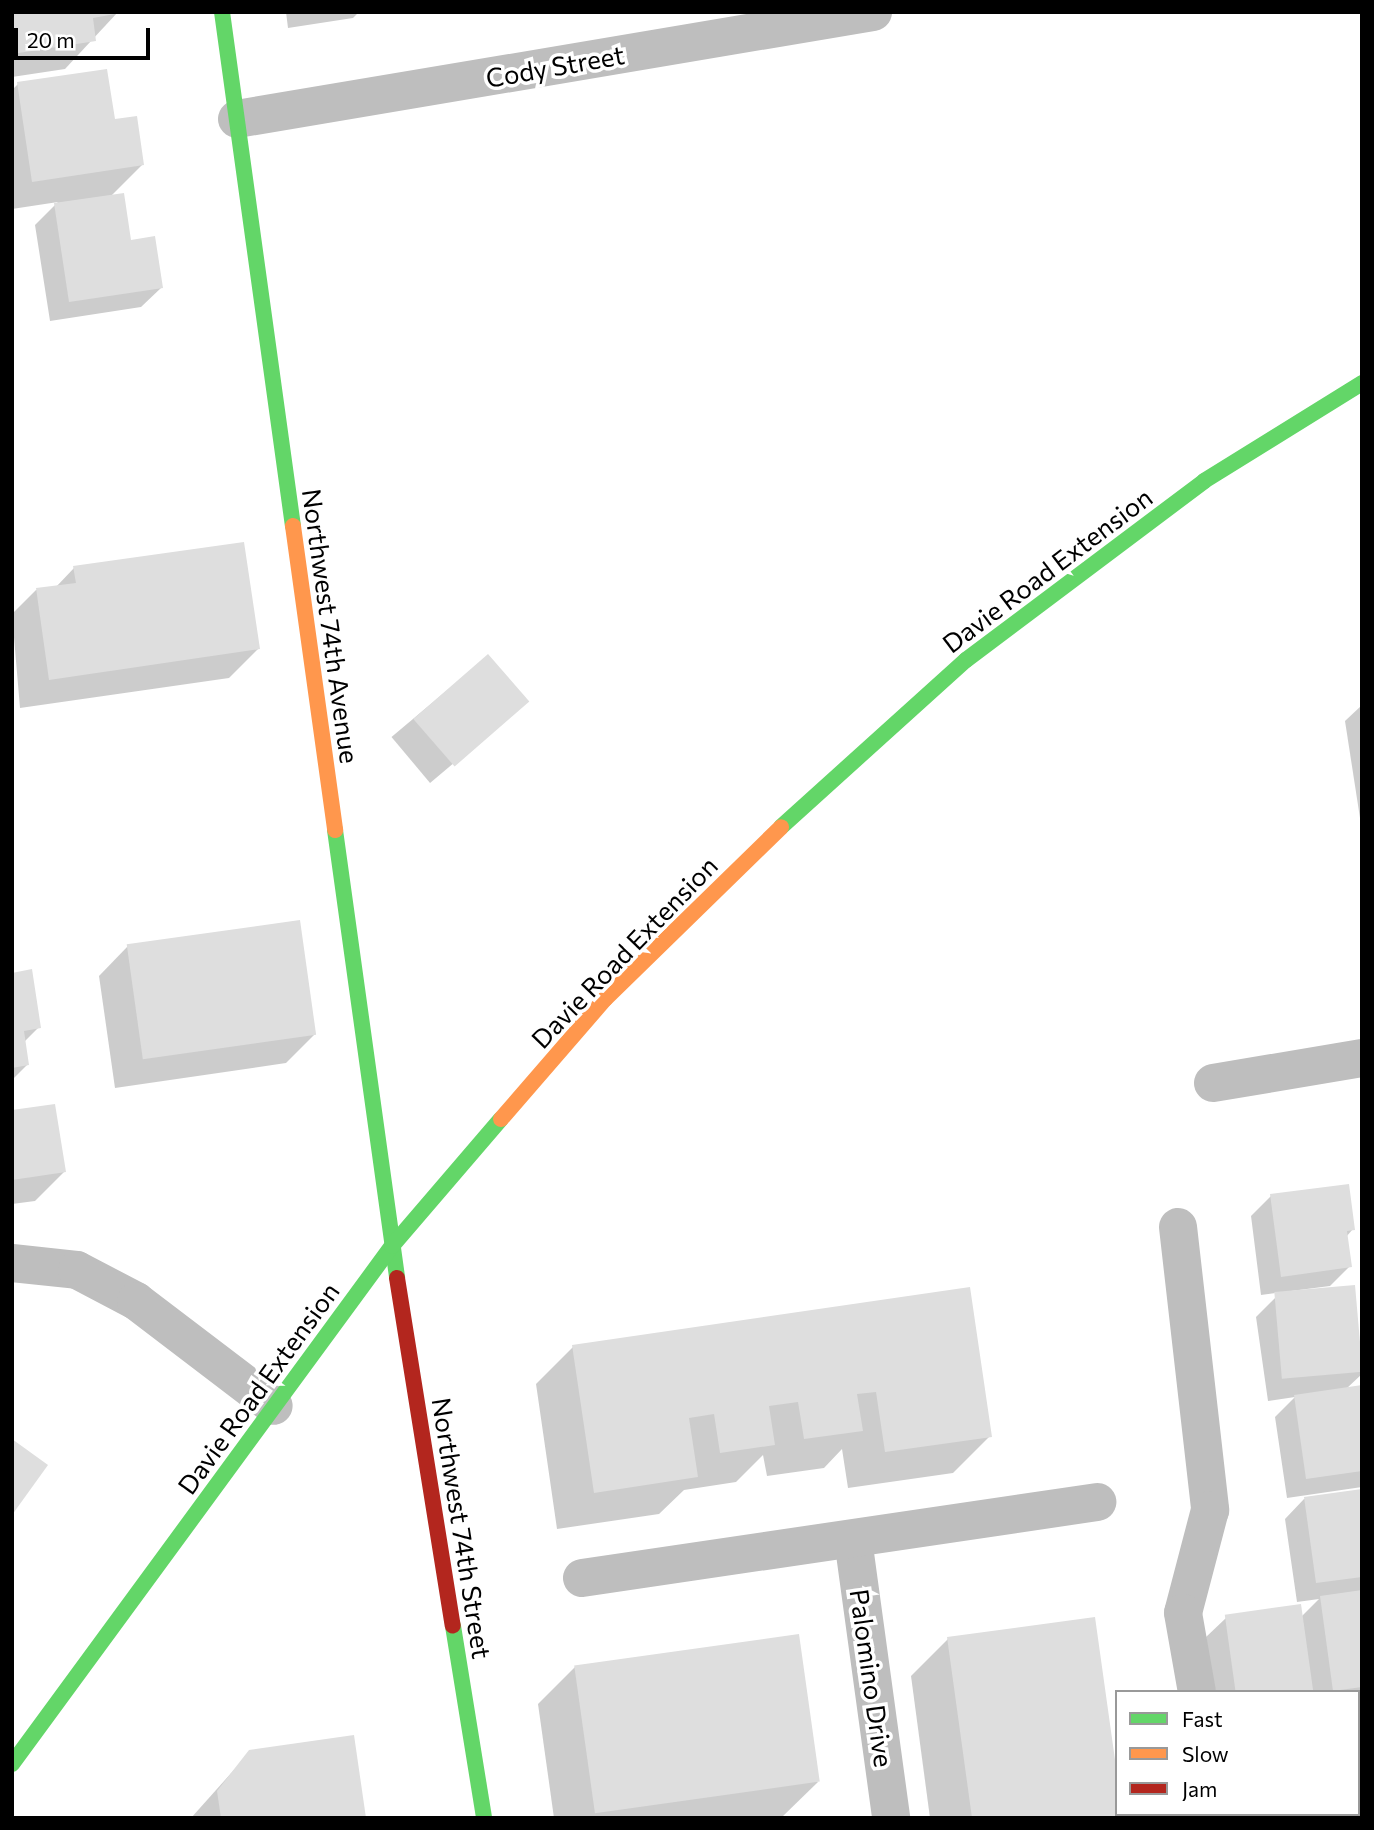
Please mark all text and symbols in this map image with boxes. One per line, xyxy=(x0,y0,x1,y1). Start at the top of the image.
scale bar xyxy=(18,14,154,58)
text: 20 m xyxy=(27,27,75,52)
street label: Cody Street xyxy=(483,38,627,94)
street label: Davie Road Extension xyxy=(936,481,1158,659)
street label: Northwest 74th Avenue xyxy=(296,487,366,765)
street label: Davie Road Extension xyxy=(525,850,723,1054)
street label: Davie Road Extension xyxy=(171,1276,345,1500)
street label: Northwest 74th Street xyxy=(426,1395,498,1661)
street label: Palomino Drive xyxy=(844,1587,900,1769)
legend xyxy=(1115,1690,1360,1816)
text: Fast xyxy=(1182,1706,1223,1731)
text: Slow xyxy=(1182,1741,1229,1766)
text: Jam xyxy=(1182,1776,1217,1801)

